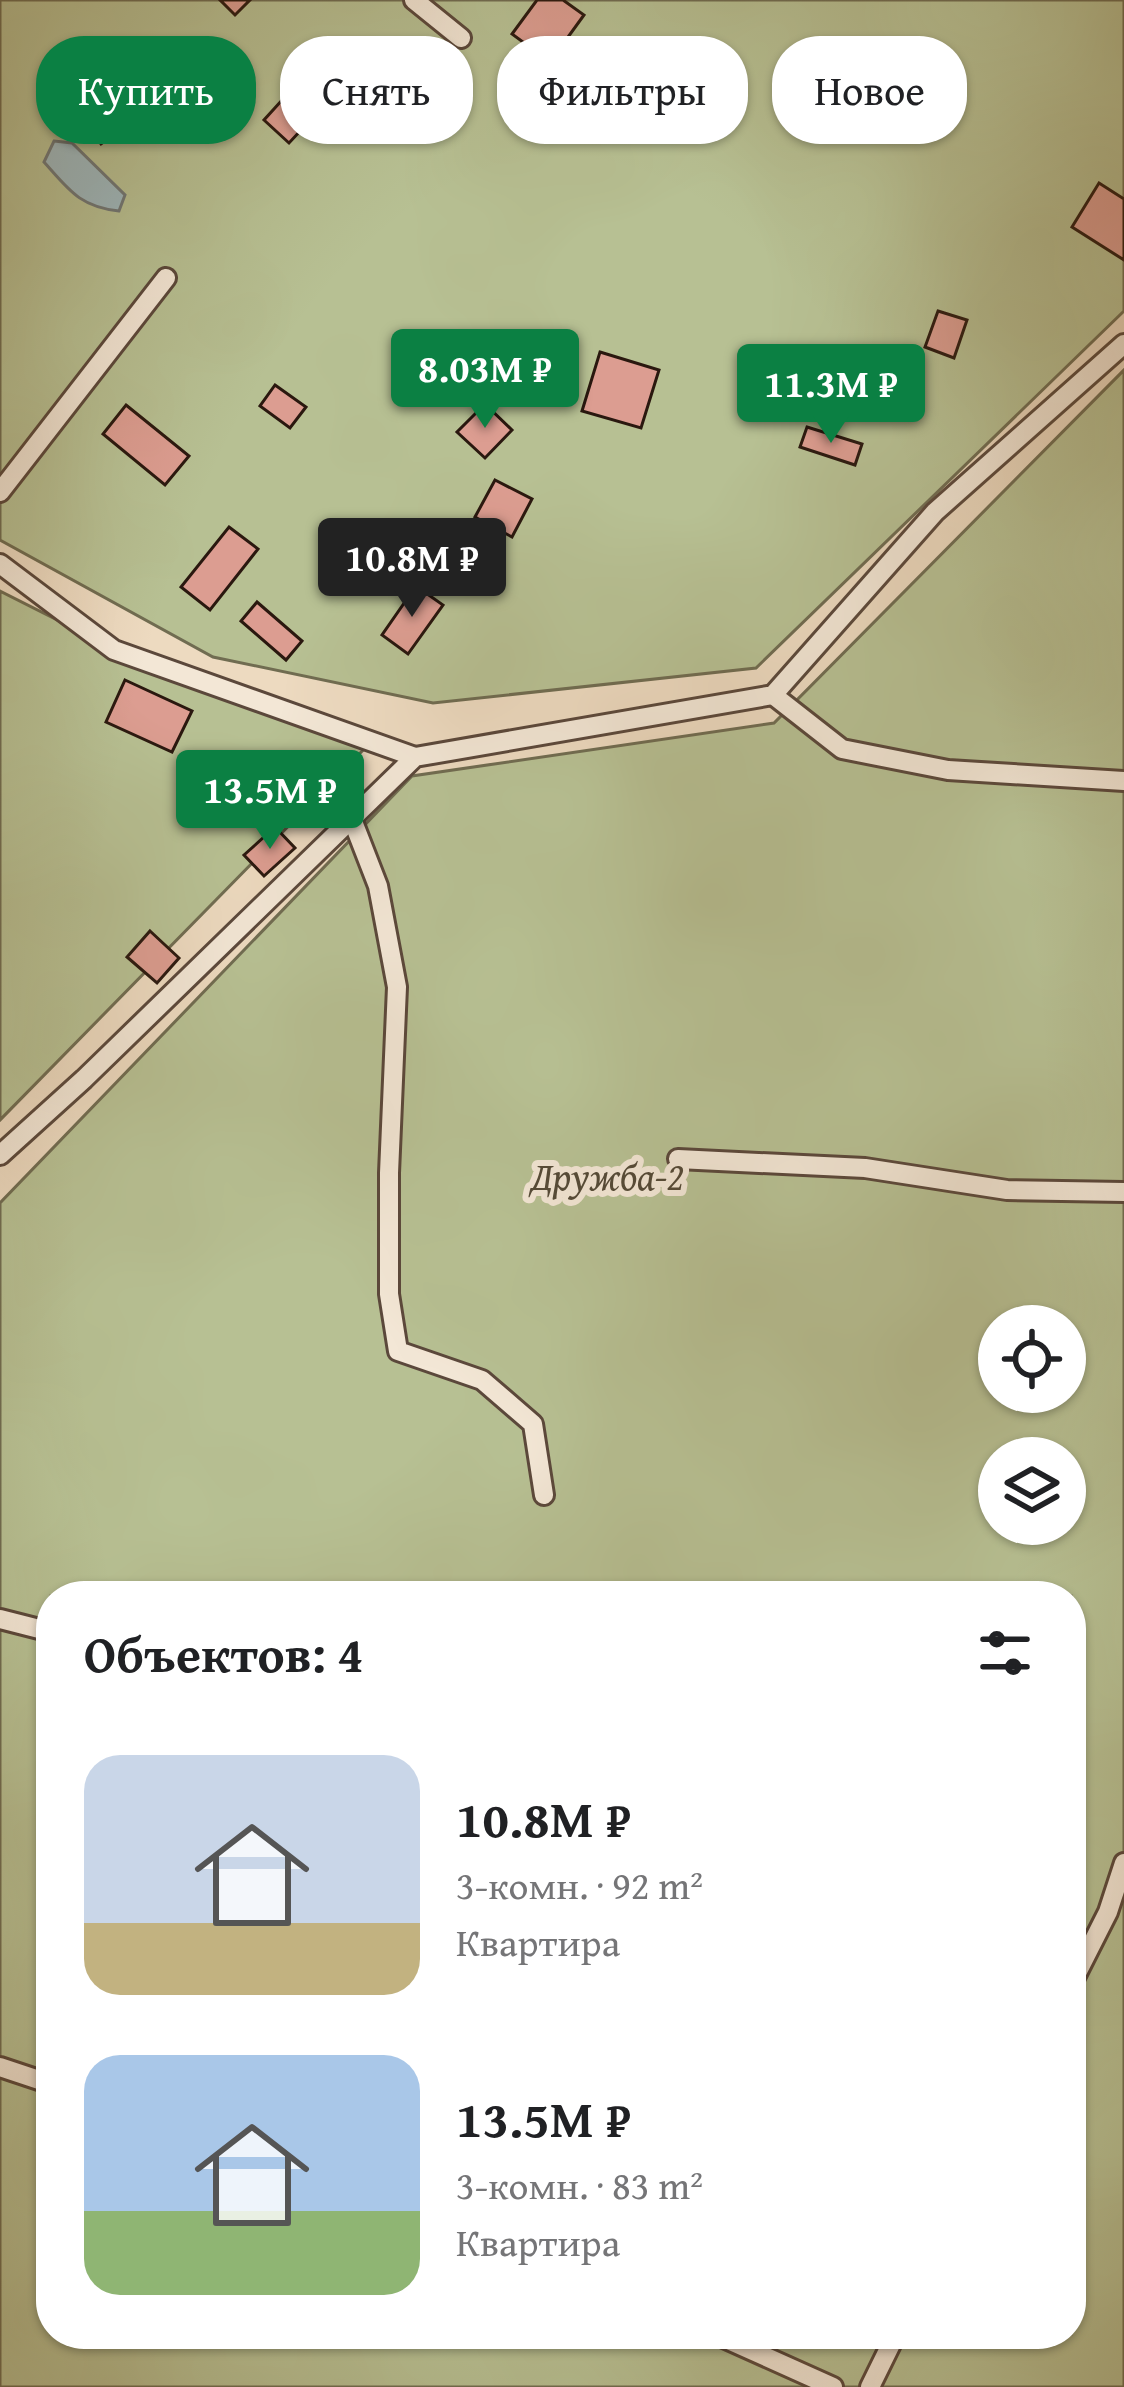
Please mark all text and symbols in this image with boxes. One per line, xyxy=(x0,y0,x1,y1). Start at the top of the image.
chip: Купить xyxy=(36,36,256,144)
chip: Снять xyxy=(280,36,473,144)
chip: Фильтры xyxy=(497,36,748,144)
chip: Новое xyxy=(772,36,967,144)
pin: 8.03M ₽ xyxy=(374,329,596,431)
text: 8.03M ₽ xyxy=(418,339,552,396)
pin: 11.3M ₽ xyxy=(720,344,942,446)
text: 11.3M ₽ xyxy=(764,354,898,411)
pin: 10.8M ₽ xyxy=(301,518,523,620)
text: 10.8M ₽ xyxy=(345,528,479,585)
pin: 13.5M ₽ xyxy=(159,750,381,852)
text: 13.5M ₽ xyxy=(203,760,337,817)
park label: Дружба-2 xyxy=(528,1147,684,1204)
map controls xyxy=(978,1305,1086,1545)
button: locate xyxy=(978,1305,1086,1413)
button: layers xyxy=(978,1437,1086,1545)
text: Объектов: 4 xyxy=(84,1616,364,1691)
icon: filters xyxy=(972,1620,1038,1686)
text: 10.8M ₽ xyxy=(456,1781,631,1856)
icon: home xyxy=(180,1803,324,1947)
text: 3-комн. · 92 m² xyxy=(456,1856,703,1913)
text: Квартира xyxy=(456,1913,620,1970)
text: 13.5M ₽ xyxy=(456,2081,631,2156)
icon: home xyxy=(180,2103,324,2247)
text: 3-комн. · 83 m² xyxy=(456,2156,703,2213)
text: Квартира xyxy=(456,2213,620,2270)

